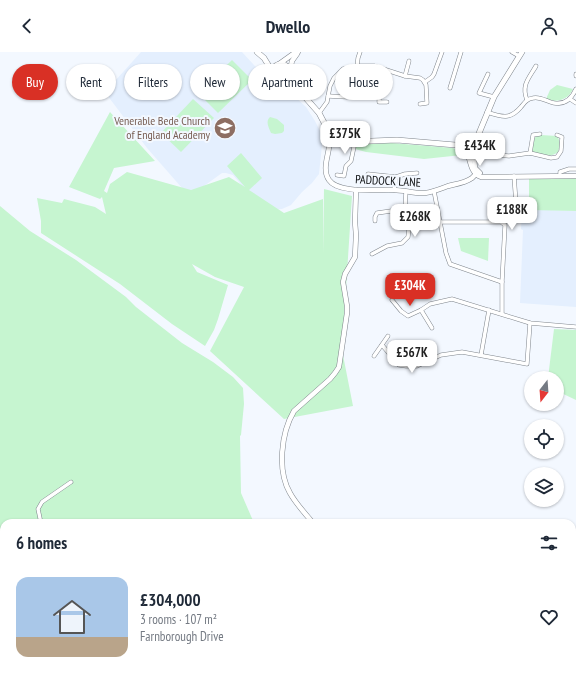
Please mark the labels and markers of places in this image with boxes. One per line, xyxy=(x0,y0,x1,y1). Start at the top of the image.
place label: Venerable Bede Church of England Academy xyxy=(113,113,210,142)
school or university icon: Venerable Bede Church of England Academy xyxy=(212,115,238,141)
pin: £375K xyxy=(317,121,373,155)
pin: £434K xyxy=(452,133,508,167)
pin: £188K xyxy=(484,197,540,231)
pin: £268K xyxy=(387,204,443,238)
pin: £304K xyxy=(382,273,438,307)
pin: £567K xyxy=(384,340,440,374)

